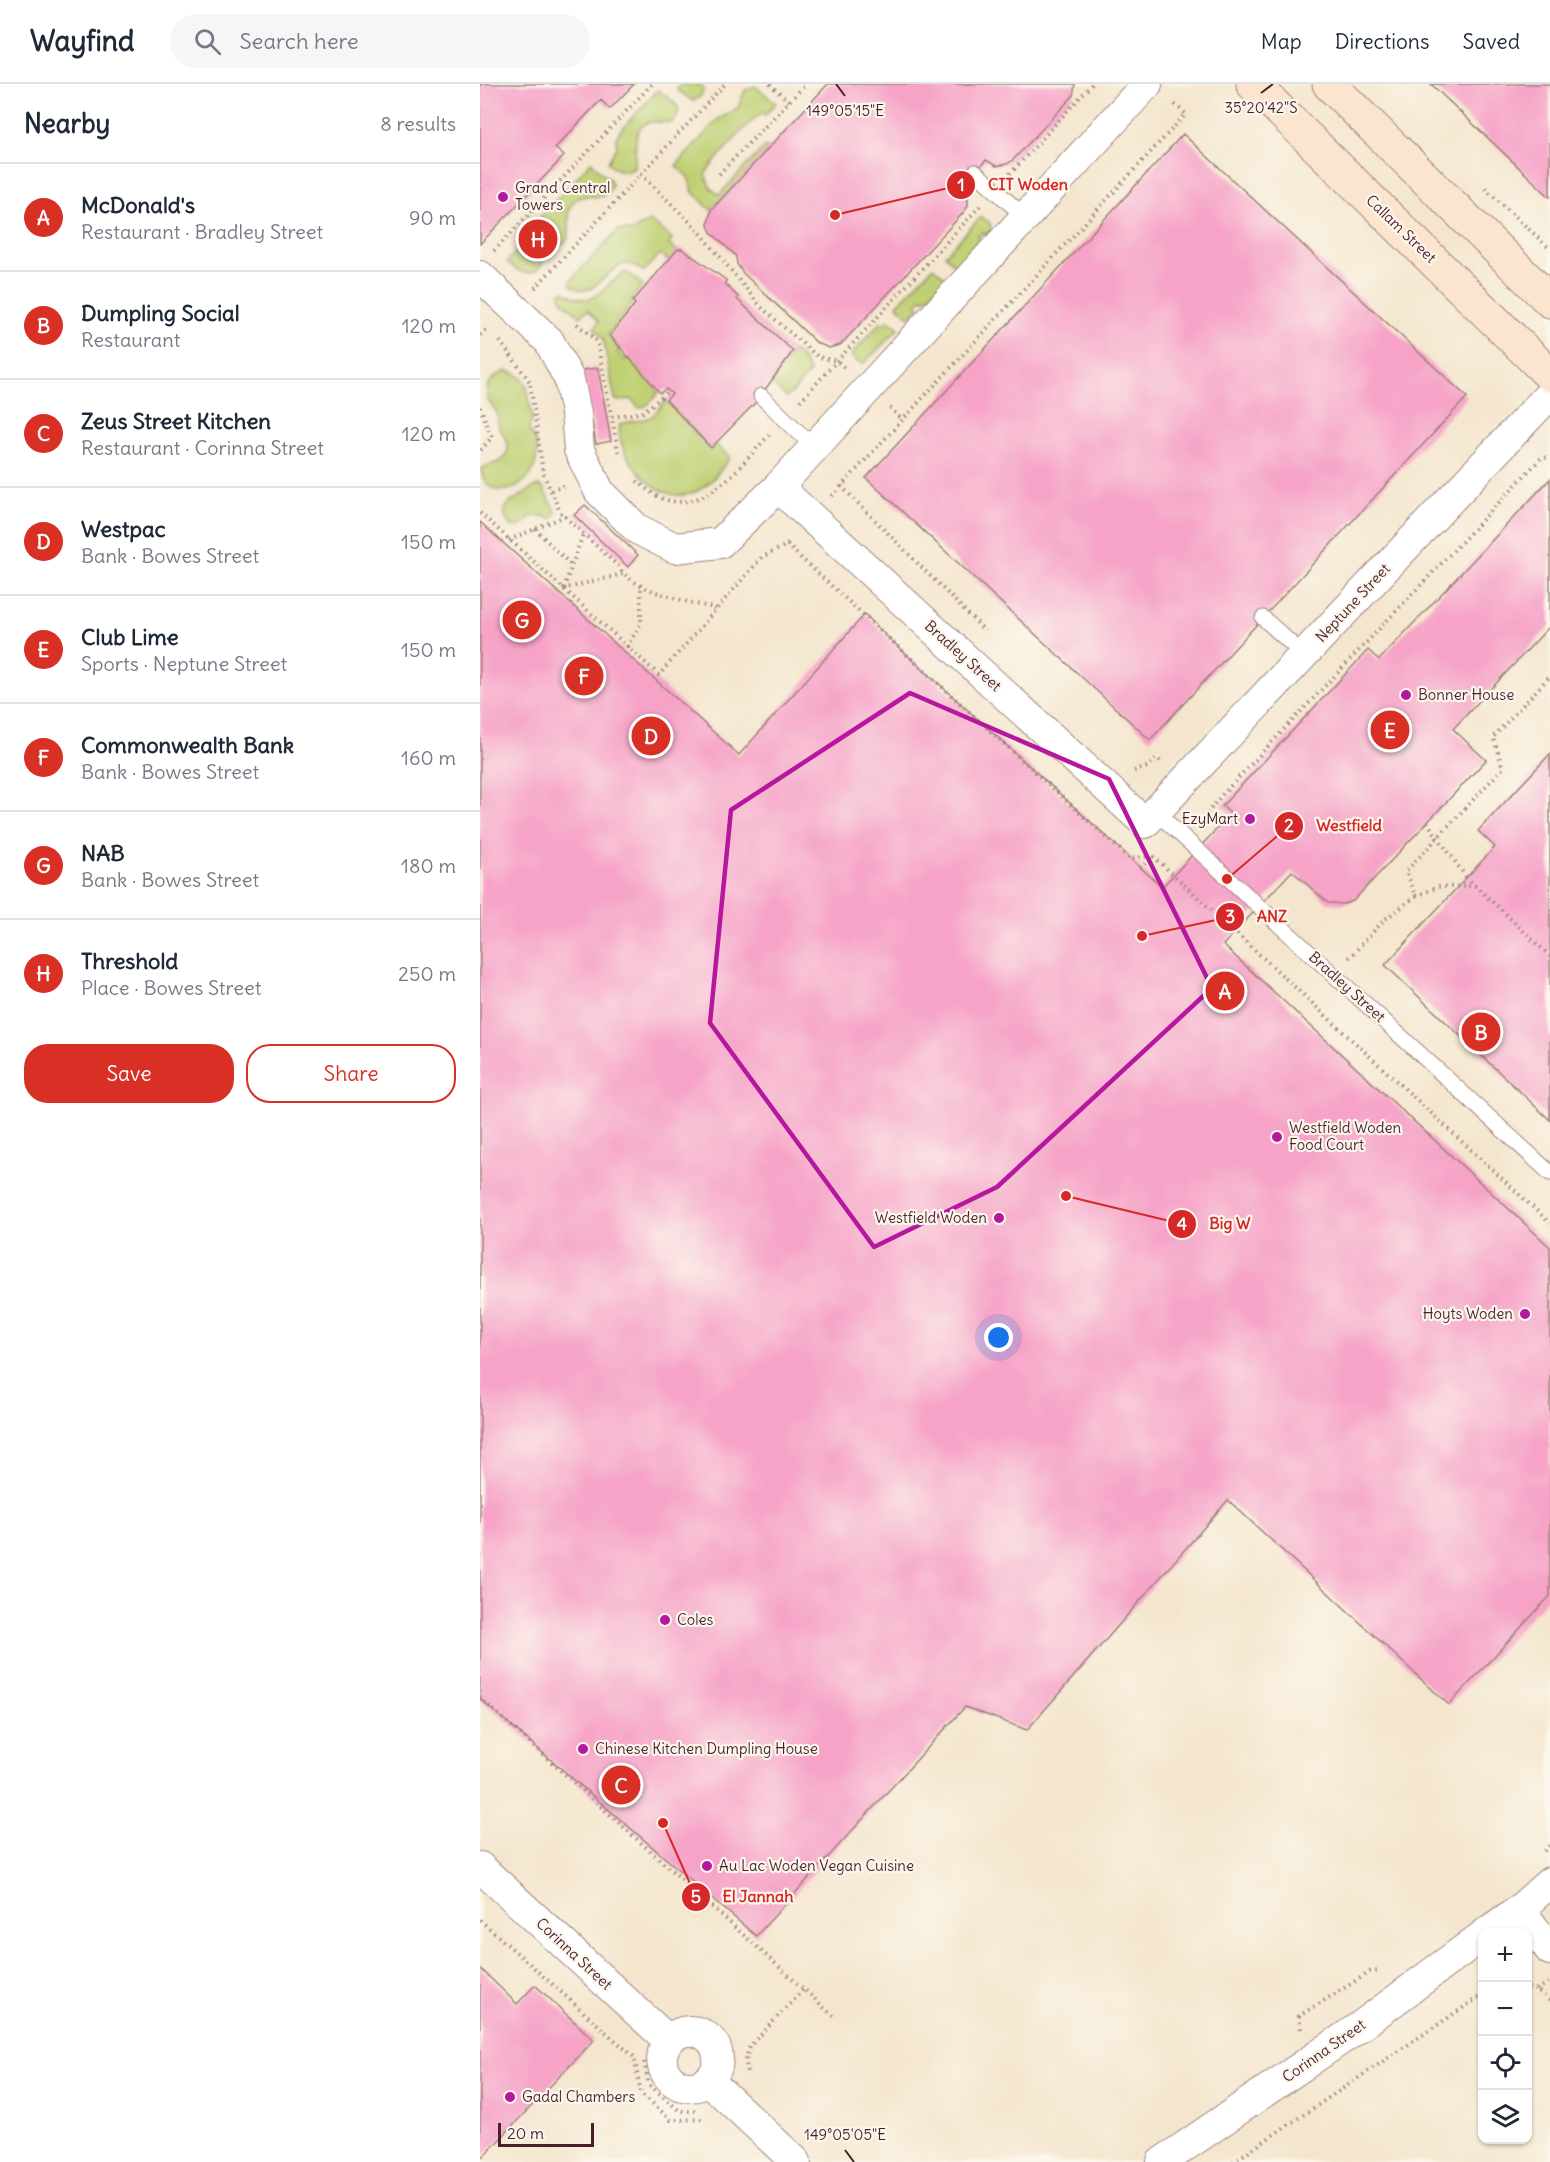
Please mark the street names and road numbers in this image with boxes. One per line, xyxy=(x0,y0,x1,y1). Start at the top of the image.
street label: Callam Street xyxy=(1362,190,1440,267)
street label: Neptune Street xyxy=(1311,559,1394,646)
street label: Bradley Street xyxy=(921,616,1006,695)
street label: Bradley Street xyxy=(1305,947,1390,1026)
street label: Corinna Street xyxy=(532,1914,616,1994)
street label: Corinna Street xyxy=(1278,2015,1369,2086)

